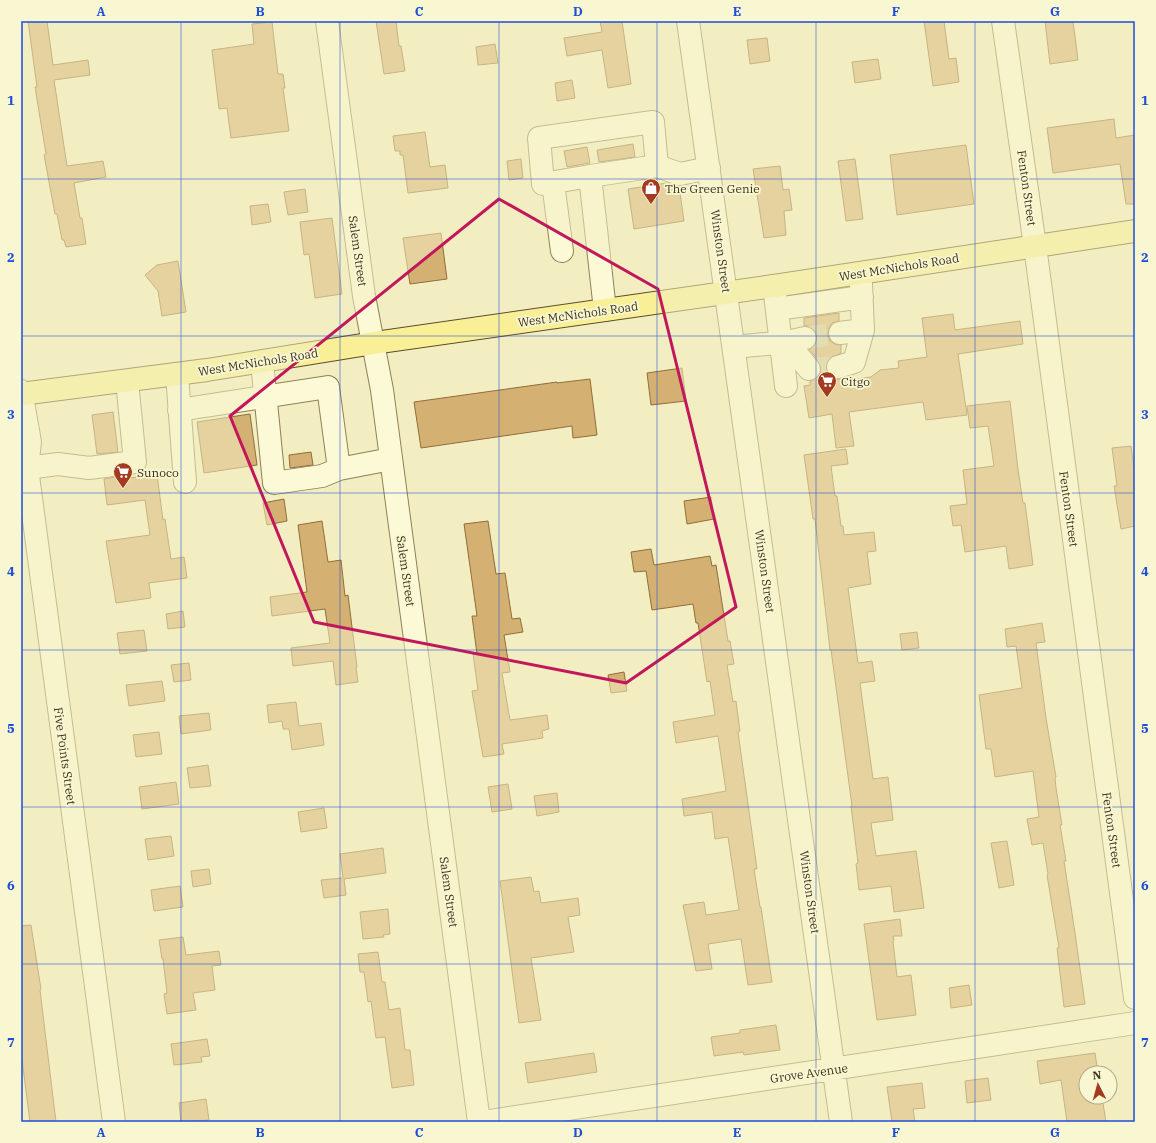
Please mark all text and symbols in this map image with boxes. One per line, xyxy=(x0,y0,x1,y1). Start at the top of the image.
text: A xyxy=(96,3,106,20)
text: B xyxy=(255,3,265,20)
text: C xyxy=(415,3,424,20)
text: D xyxy=(573,3,583,20)
text: E xyxy=(733,3,741,20)
text: F xyxy=(892,3,900,20)
text: G xyxy=(1050,3,1060,20)
text: 1 xyxy=(7,92,15,109)
text: 1 xyxy=(1141,92,1149,109)
street label: Fenton Street xyxy=(1014,149,1040,227)
shop icon: The Green Genie xyxy=(640,177,662,205)
place label: The Green Genie xyxy=(665,181,760,196)
street label: Winston Street xyxy=(708,208,734,294)
street label: Salem Street xyxy=(346,215,370,287)
text: 2 xyxy=(7,249,15,266)
text: 2 xyxy=(1141,249,1149,266)
street label: West McNichols Road xyxy=(838,250,960,284)
street label: West McNichols Road xyxy=(517,298,639,330)
street label: West McNichols Road xyxy=(197,345,319,379)
supermarket icon: Citgo xyxy=(816,370,838,398)
place label: Citgo xyxy=(841,374,870,389)
text: 3 xyxy=(7,406,15,423)
text: 3 xyxy=(1141,406,1149,423)
supermarket icon: Sunoco xyxy=(112,461,134,489)
place label: Sunoco xyxy=(137,465,179,480)
street label: Fenton Street xyxy=(1056,470,1082,548)
street label: Winston Street xyxy=(752,528,778,614)
street label: Salem Street xyxy=(394,535,418,607)
text: 4 xyxy=(7,563,15,580)
text: 4 xyxy=(1141,563,1149,580)
street label: Five Points Street xyxy=(51,706,79,806)
text: 5 xyxy=(7,720,15,737)
text: 5 xyxy=(1141,720,1149,737)
street label: Fenton Street xyxy=(1099,791,1125,869)
street label: Winston Street xyxy=(797,849,823,935)
street label: Salem Street xyxy=(437,856,461,928)
text: 6 xyxy=(7,877,15,894)
text: 6 xyxy=(1141,877,1149,894)
text: 7 xyxy=(7,1034,15,1051)
text: 7 xyxy=(1141,1034,1149,1051)
street label: Grove Avenue xyxy=(769,1060,849,1086)
north arrow xyxy=(1078,1065,1118,1105)
text: N xyxy=(1092,1068,1102,1082)
text: A xyxy=(96,1124,106,1141)
text: B xyxy=(255,1124,265,1141)
text: C xyxy=(415,1124,424,1141)
text: D xyxy=(573,1124,583,1141)
text: E xyxy=(733,1124,741,1141)
text: F xyxy=(892,1124,900,1141)
text: G xyxy=(1050,1124,1060,1141)

